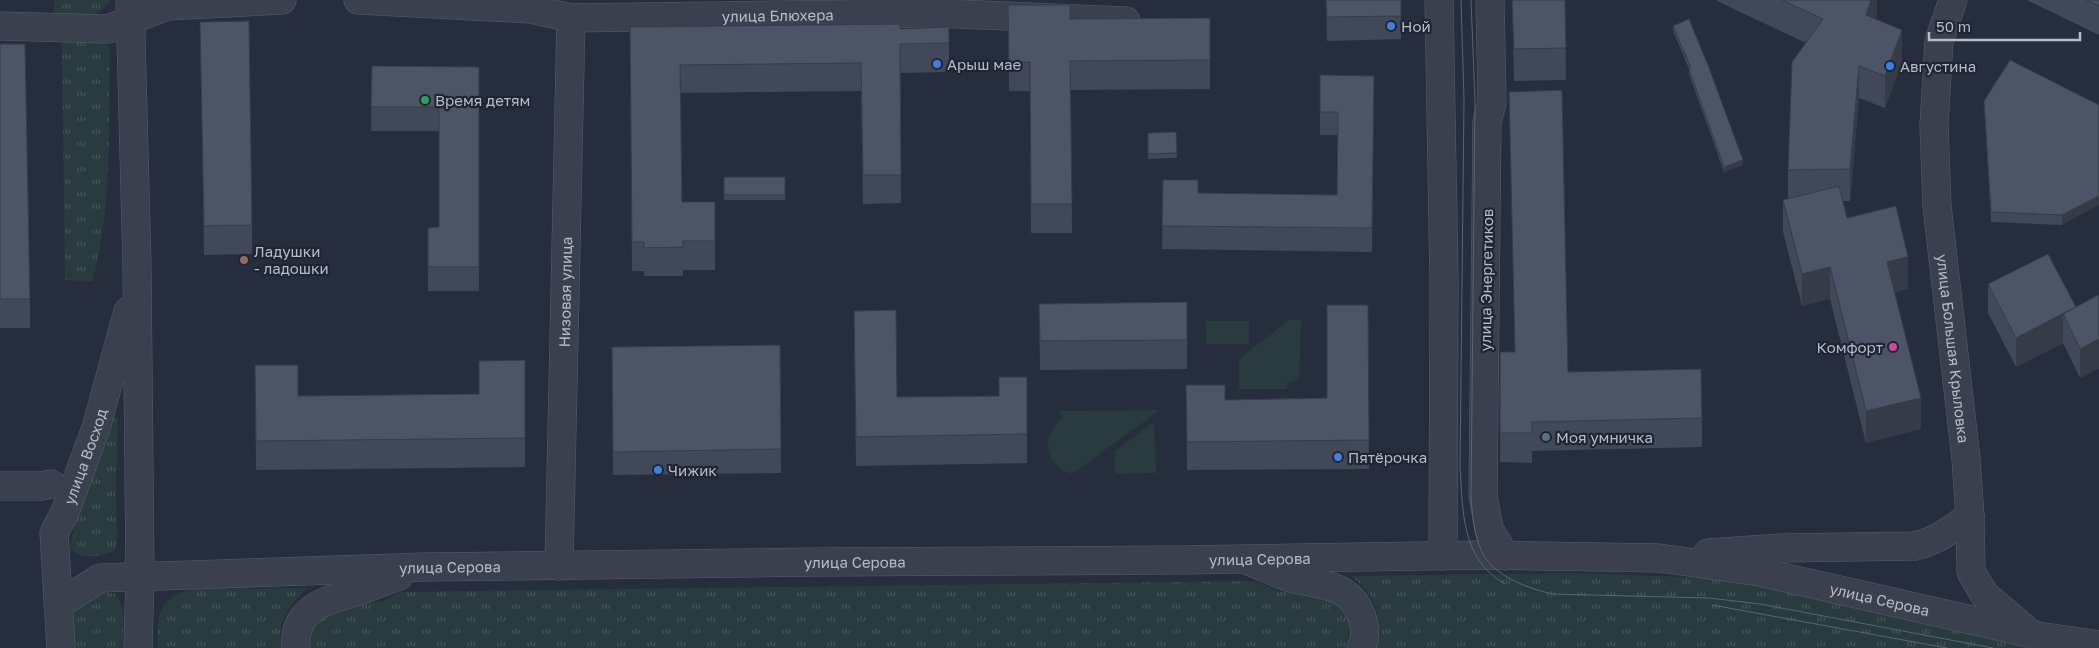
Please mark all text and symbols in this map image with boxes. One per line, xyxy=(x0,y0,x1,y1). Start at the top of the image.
street label: улица Блюхера xyxy=(722,5,834,25)
scale bar xyxy=(1929,10,2080,42)
place label: Ной xyxy=(1401,17,1431,35)
text: 50 m xyxy=(1936,17,1971,35)
marker: Ной xyxy=(1385,20,1397,32)
place label: Арыш мае xyxy=(947,55,1021,73)
place label: Августина xyxy=(1900,57,1976,75)
marker: Арыш мае xyxy=(931,58,943,70)
marker: Августина xyxy=(1884,60,1896,72)
place label: Время детям xyxy=(435,91,530,109)
marker: Время детям xyxy=(419,94,431,106)
street label: улица Энергетиков xyxy=(1476,209,1496,351)
street label: Низовая улица xyxy=(555,237,575,348)
place label: Ладушки - ладошки xyxy=(254,242,329,277)
street label: улица Большая Крыловка xyxy=(1934,253,1973,444)
marker: Ладушки - ладошки xyxy=(238,254,250,266)
place label: Комфорт xyxy=(1816,338,1884,356)
marker: Комфорт xyxy=(1887,341,1899,353)
street label: улица Восход xyxy=(60,406,110,507)
place label: Моя умничка xyxy=(1556,428,1653,446)
marker: Моя умничка xyxy=(1540,431,1552,443)
place label: Пятёрочка xyxy=(1348,448,1427,466)
marker: Пятёрочка xyxy=(1332,451,1344,463)
place label: Чижик xyxy=(668,461,717,479)
marker: Чижик xyxy=(652,464,664,476)
street label: улица Серова xyxy=(1209,549,1311,569)
street label: улица Серова xyxy=(804,553,906,571)
street label: улица Серова xyxy=(399,557,501,577)
street label: улица Серова xyxy=(1828,579,1931,619)

